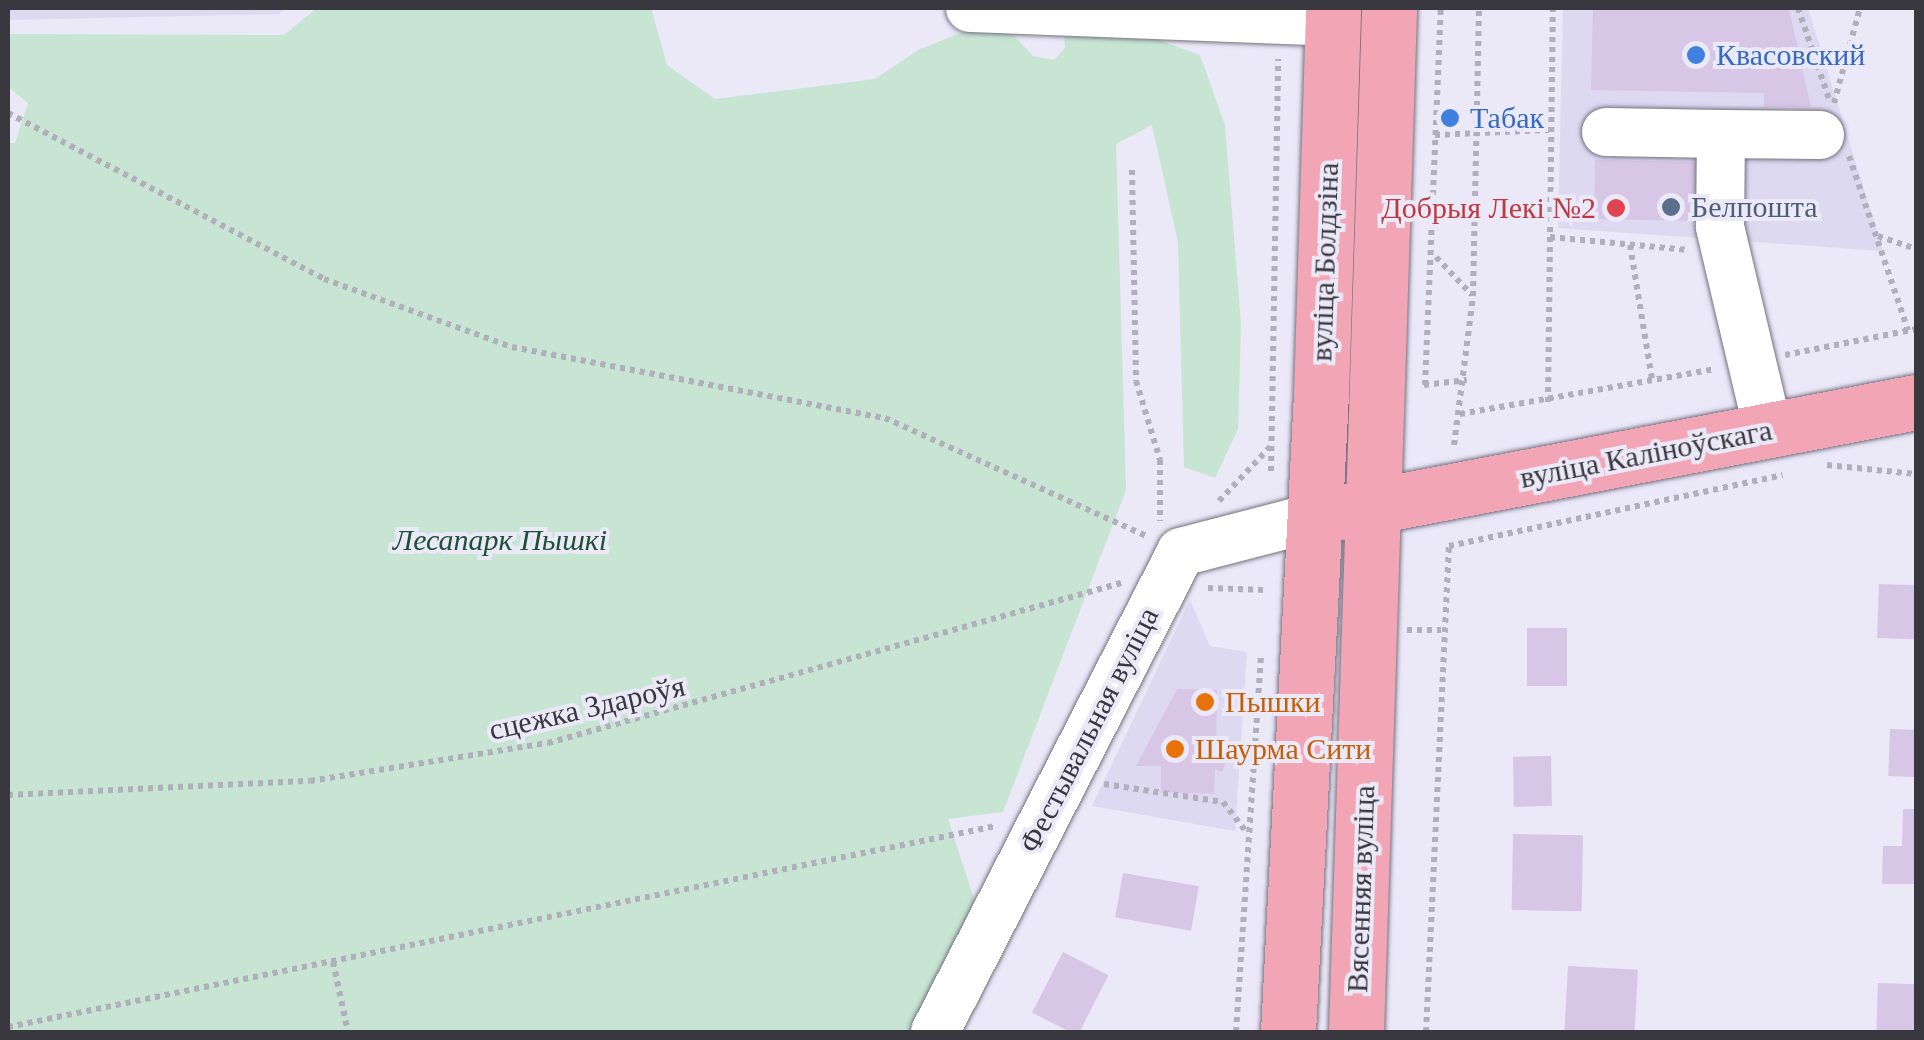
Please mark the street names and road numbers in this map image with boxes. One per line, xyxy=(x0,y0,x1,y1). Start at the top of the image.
street label: вуліца Болдзіна xyxy=(1304,162,1346,362)
street label: вуліца Каліноўскага xyxy=(1517,412,1775,496)
street label: Фестывальная вуліца xyxy=(1012,601,1166,859)
street label: сцежка Здароўя xyxy=(486,668,688,748)
street label: Вясенняя вуліца xyxy=(1339,785,1383,993)

